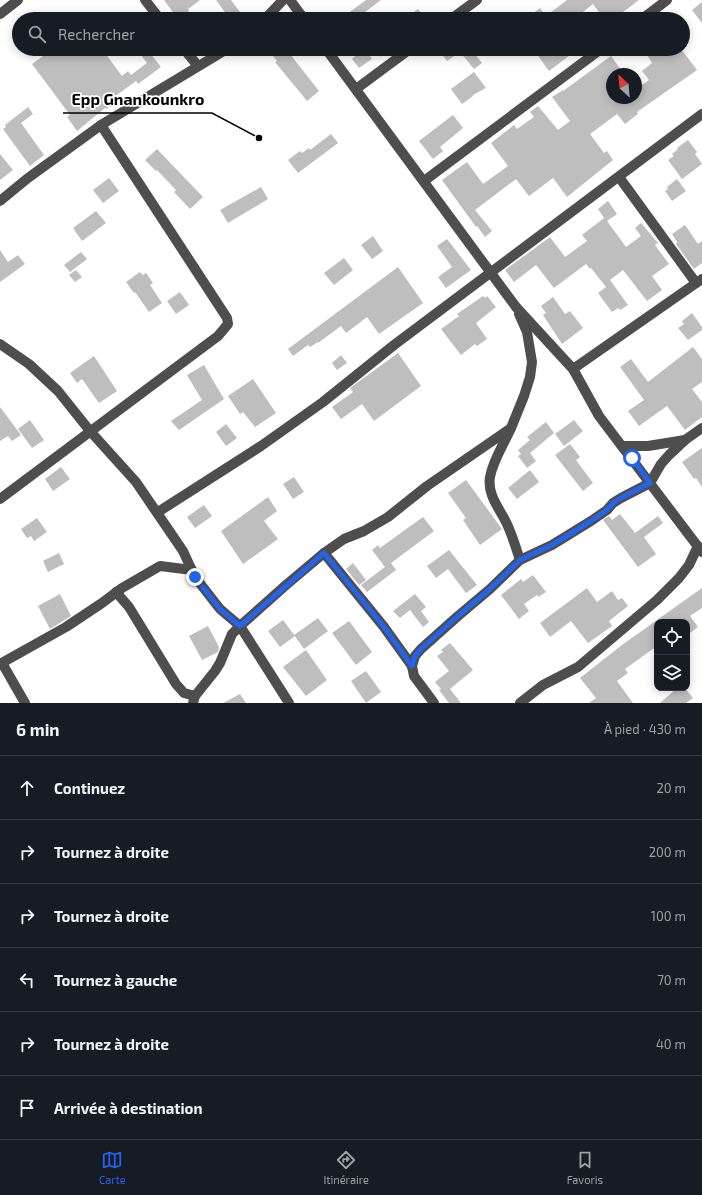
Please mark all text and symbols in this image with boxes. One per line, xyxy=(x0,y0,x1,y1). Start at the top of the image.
search box xyxy=(12,12,690,56)
icon: search xyxy=(26,23,48,45)
text: Rechercher xyxy=(58,25,135,43)
north arrow xyxy=(606,68,642,104)
callout: Epp Gnankounkro xyxy=(63,85,212,113)
text: Epp Gnankounkro xyxy=(72,89,204,108)
route start xyxy=(623,449,641,467)
route end xyxy=(186,568,204,586)
map controls xyxy=(654,619,690,691)
button: locate xyxy=(654,619,690,655)
button: layers xyxy=(654,655,690,691)
text: 6 min xyxy=(16,719,60,739)
text: À pied · 430 m xyxy=(604,721,686,737)
icon: ahead xyxy=(16,777,38,799)
text: Continuez xyxy=(54,779,125,797)
text: 20 m xyxy=(657,780,686,796)
icon: right xyxy=(16,841,38,863)
text: Tournez à droite xyxy=(54,843,169,861)
text: 200 m xyxy=(649,844,686,860)
icon: right xyxy=(16,905,38,927)
text: Tournez à droite xyxy=(54,907,169,925)
text: 100 m xyxy=(651,908,686,924)
icon: left xyxy=(16,969,38,991)
text: Tournez à gauche xyxy=(54,971,177,989)
text: 70 m xyxy=(657,972,686,988)
icon: right xyxy=(16,1033,38,1055)
text: Tournez à droite xyxy=(54,1035,169,1053)
text: 40 m xyxy=(656,1036,686,1052)
icon: arrive xyxy=(16,1097,38,1119)
text: Arrivée à destination xyxy=(54,1099,202,1117)
tab: Carte xyxy=(99,1149,126,1186)
tab: Itinéraire xyxy=(323,1149,369,1186)
tab: Favoris xyxy=(567,1149,603,1186)

